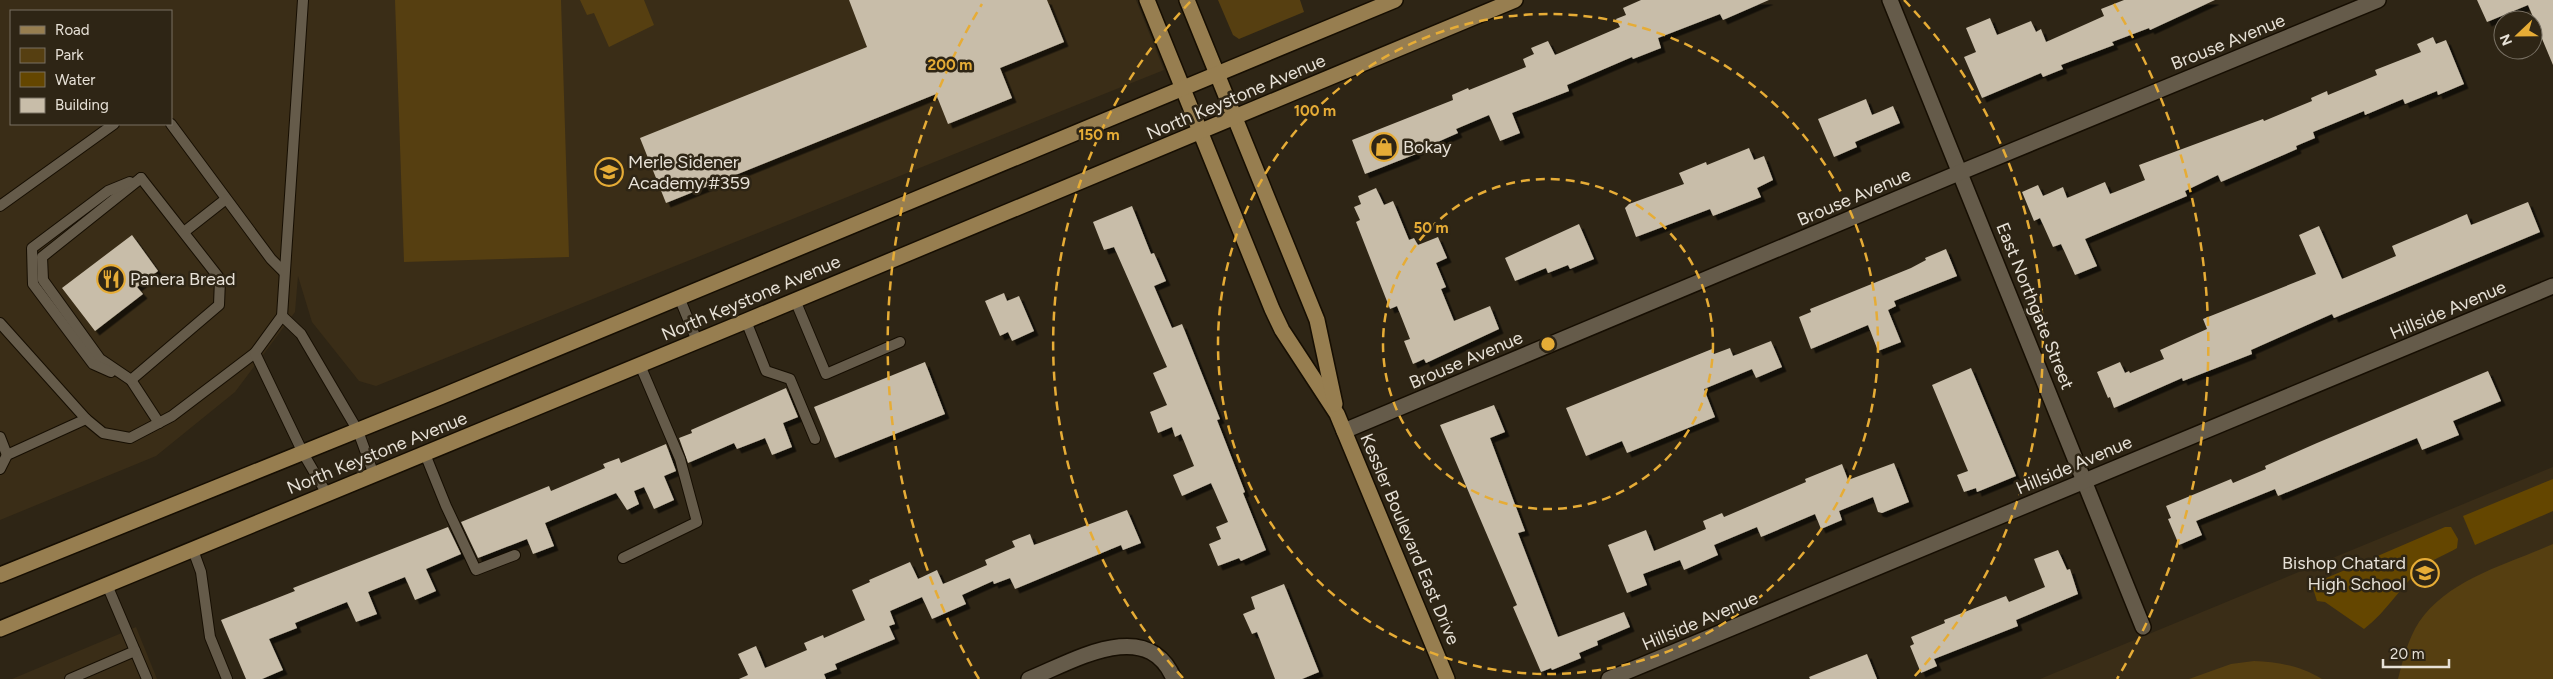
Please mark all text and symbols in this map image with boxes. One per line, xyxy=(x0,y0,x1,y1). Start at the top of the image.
street label: Brouse Avenue xyxy=(2168,9,2288,75)
legend xyxy=(10,10,172,125)
north arrow xyxy=(2493,10,2543,60)
text: Road xyxy=(55,21,90,39)
text: N xyxy=(2497,31,2516,48)
text: Park xyxy=(55,46,84,64)
street label: North Keystone Avenue xyxy=(1143,49,1329,145)
text: 200 m xyxy=(928,56,972,74)
text: Water xyxy=(55,71,95,89)
text: Building xyxy=(55,96,109,114)
text: 100 m xyxy=(1294,102,1336,120)
text: 150 m xyxy=(1078,126,1120,144)
shop icon: Bokay xyxy=(1369,132,1399,162)
place label: Bokay xyxy=(1403,136,1452,158)
place label: Merle Sidener Academy #359 xyxy=(628,151,750,194)
school or university icon: Merle Sidener Academy #359 xyxy=(594,157,624,187)
street label: Brouse Avenue xyxy=(1794,163,1914,231)
text: 50 m xyxy=(1413,219,1449,237)
street label: East Northgate Street xyxy=(1991,219,2079,393)
street label: North Keystone Avenue xyxy=(658,250,844,346)
restaurant icon: Panera Bread xyxy=(96,264,126,294)
place label: Panera Bread xyxy=(130,268,236,290)
street label: Hillside Avenue xyxy=(2387,276,2509,344)
street label: Brouse Avenue xyxy=(1406,326,1526,394)
centre of rings xyxy=(1539,335,1557,353)
street label: North Keystone Avenue xyxy=(284,407,470,499)
street label: Kessler Boulevard East Drive xyxy=(1355,430,1465,648)
street label: Hillside Avenue xyxy=(2013,431,2135,499)
place label: Bishop Chatard High School xyxy=(2282,552,2406,595)
school or university icon: Bishop Chatard High School xyxy=(2410,558,2440,588)
street label: Hillside Avenue xyxy=(1639,587,1761,655)
scale bar xyxy=(2383,636,2449,668)
text: 20 m xyxy=(2390,645,2424,663)

